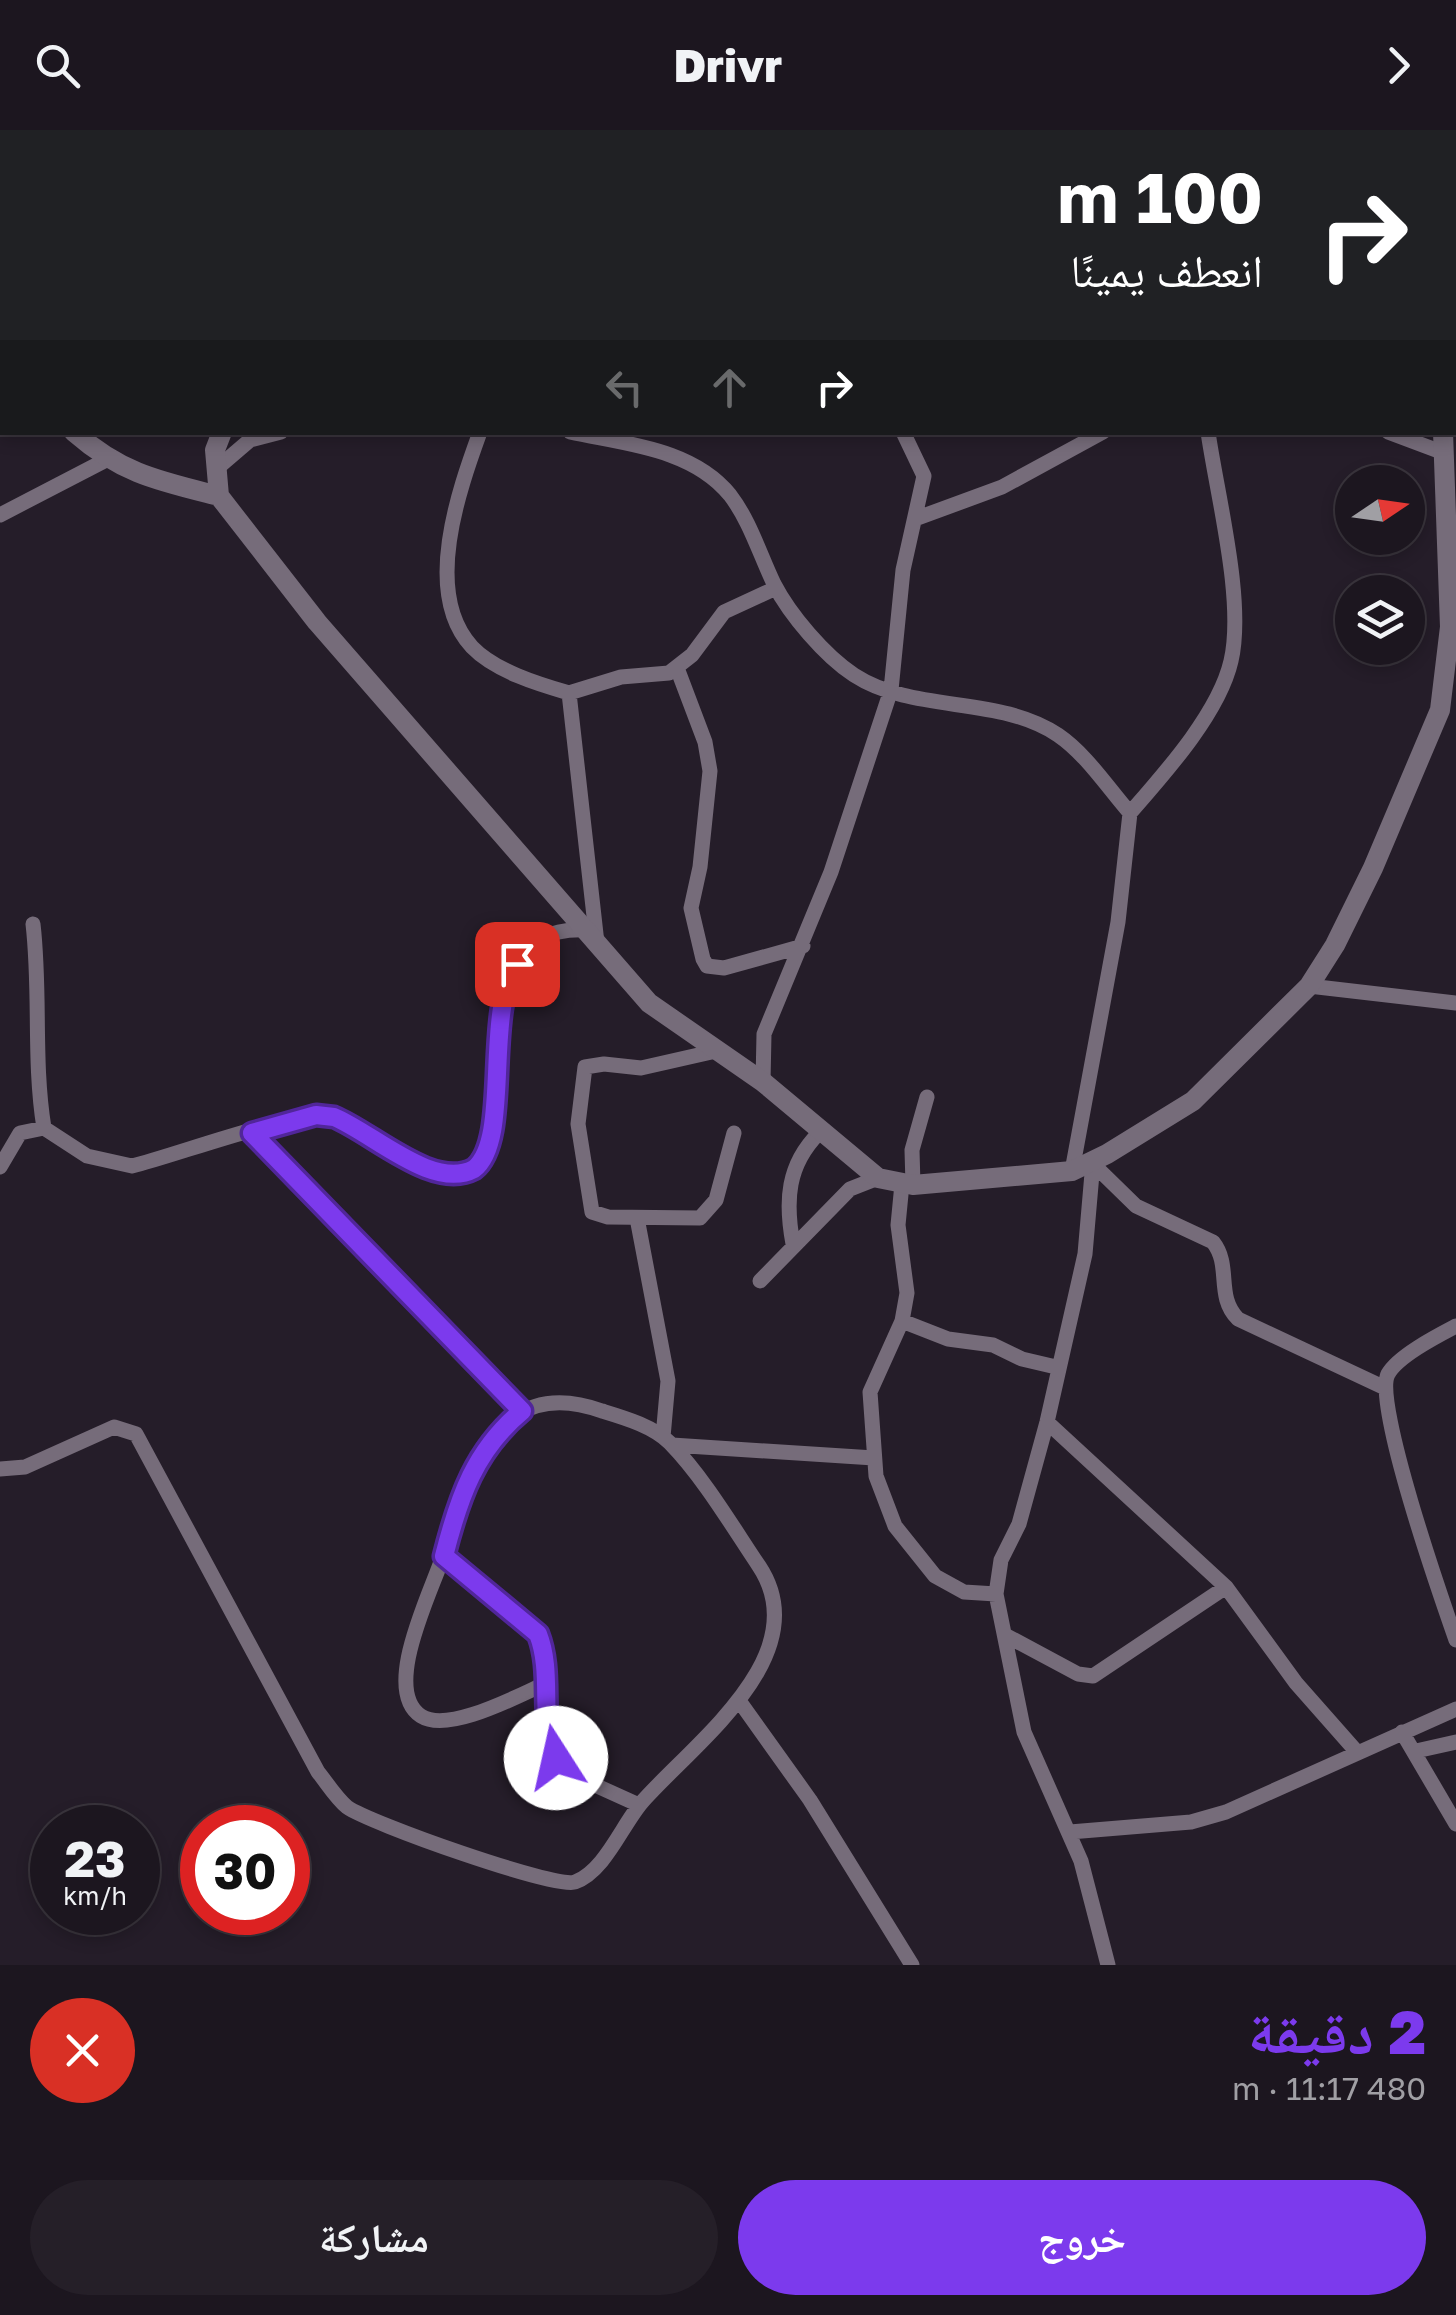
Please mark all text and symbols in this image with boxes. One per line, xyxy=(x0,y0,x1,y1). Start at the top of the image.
icon: search xyxy=(30,38,85,93)
text: Drivr xyxy=(674,38,782,92)
icon: forward xyxy=(1371,38,1426,93)
text: 100 m xyxy=(1057,154,1263,238)
icon: right xyxy=(1298,170,1428,300)
text: انعطف يمينًا xyxy=(1070,243,1263,297)
icon: left xyxy=(597,360,652,415)
icon: ahead xyxy=(702,360,757,415)
icon: right xyxy=(807,360,862,415)
north arrow xyxy=(1335,465,1425,555)
map controls xyxy=(1335,465,1425,665)
button: layers xyxy=(1335,575,1425,665)
pin xyxy=(475,922,560,1007)
icon: arrive xyxy=(490,937,545,992)
position arrow xyxy=(504,1706,608,1810)
speed limit sign: 30 xyxy=(180,1805,310,1935)
text: 23 xyxy=(64,1828,125,1888)
text: km/h xyxy=(63,1880,127,1911)
text: 2 دقيقة xyxy=(1248,1995,1426,2067)
button: close xyxy=(30,1998,135,2103)
text: 480 m · 11:17 xyxy=(1232,2069,1426,2107)
button: مشاركة xyxy=(30,2180,718,2295)
button: خروج xyxy=(738,2180,1426,2295)

